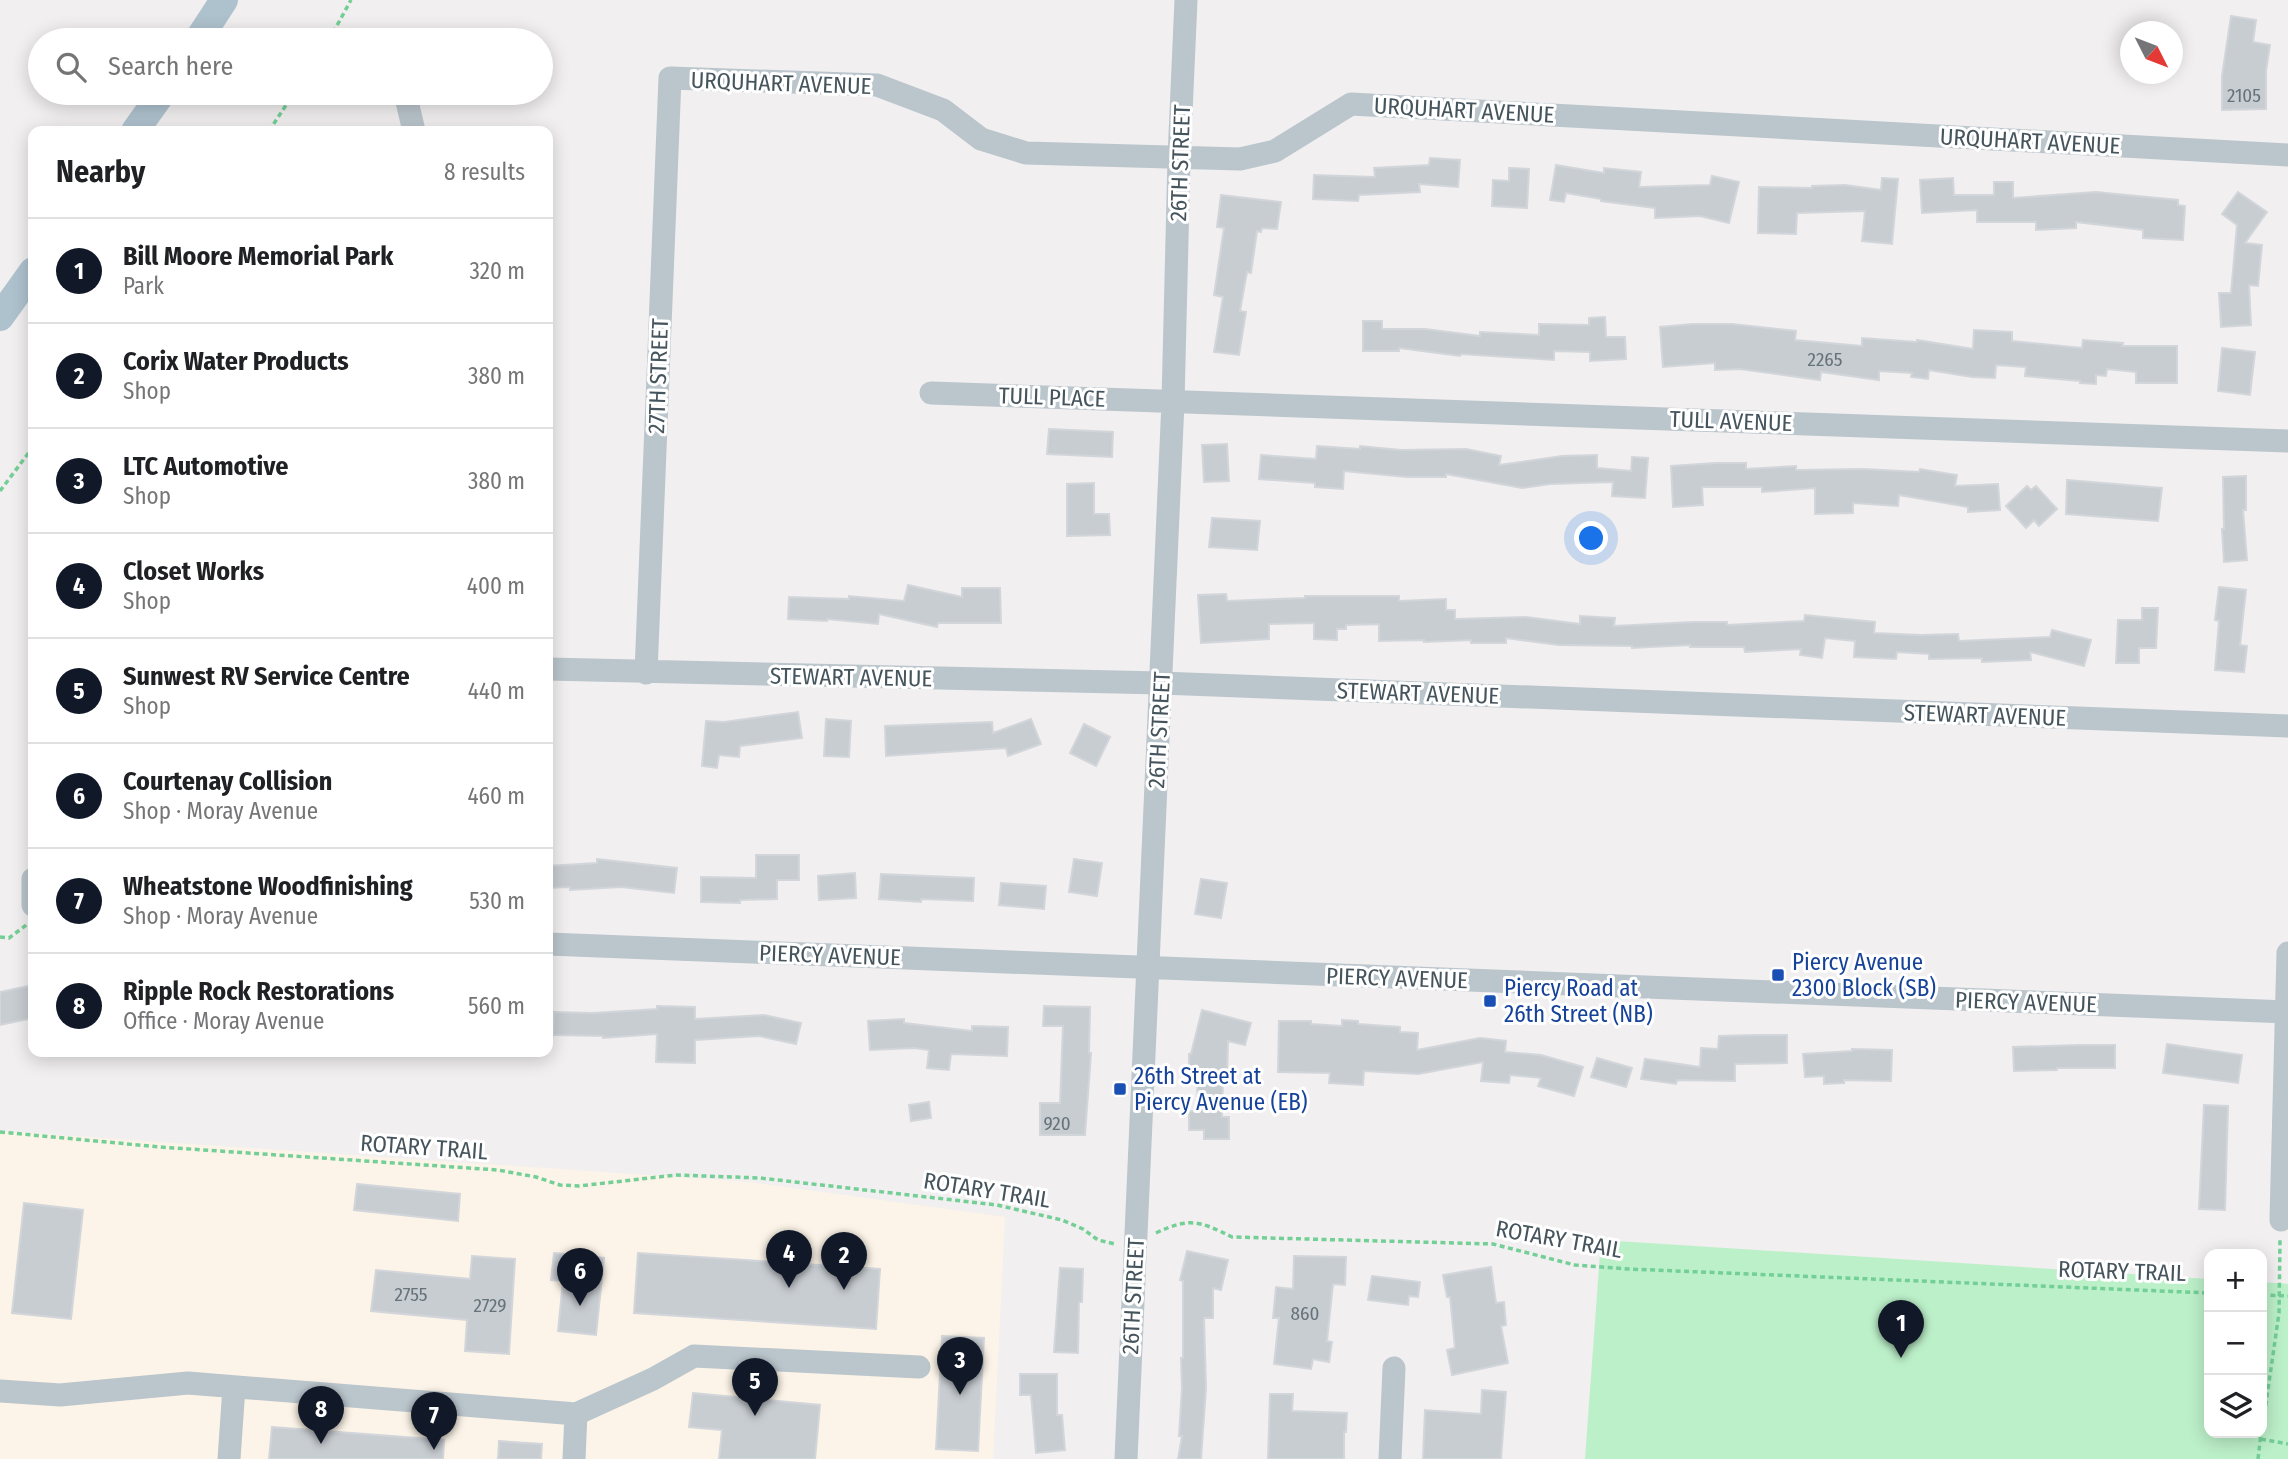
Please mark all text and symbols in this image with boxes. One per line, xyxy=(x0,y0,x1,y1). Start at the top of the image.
north arrow xyxy=(2120,21,2183,84)
search box xyxy=(28,28,553,105)
icon: search xyxy=(52,48,90,86)
text: Search here xyxy=(108,51,233,82)
street label: URQUHART AVENUE xyxy=(690,66,872,100)
house number: 2105 xyxy=(2227,84,2261,107)
street label: URQUHART AVENUE xyxy=(1373,91,1555,129)
street label: 26TH STREET xyxy=(1164,104,1196,222)
street label: URQUHART AVENUE xyxy=(1939,122,2121,160)
text: Nearby xyxy=(56,154,145,190)
text: 8 results xyxy=(444,158,525,186)
text: Bill Moore Memorial Park xyxy=(123,241,393,272)
text: 1 xyxy=(74,257,84,285)
text: 320 m xyxy=(470,257,525,285)
text: Park xyxy=(123,272,164,300)
street label: 27TH STREET xyxy=(642,317,674,434)
text: Corix Water Products xyxy=(123,346,349,377)
house number: 2265 xyxy=(1808,348,1842,371)
text: 2 xyxy=(74,362,84,390)
text: 380 m xyxy=(468,362,525,390)
text: Shop xyxy=(123,377,171,405)
street label: TULL PLACE xyxy=(998,381,1106,413)
street label: TULL AVENUE xyxy=(1669,405,1793,437)
text: LTC Automotive xyxy=(123,451,289,482)
text: 3 xyxy=(74,467,84,495)
text: 380 m xyxy=(468,467,525,495)
text: Shop xyxy=(123,482,171,510)
your location xyxy=(1574,521,1608,555)
text: Closet Works xyxy=(123,556,264,587)
text: 4 xyxy=(73,572,85,600)
text: 400 m xyxy=(467,572,525,600)
text: Shop xyxy=(123,587,171,615)
text: Sunwest RV Service Centre xyxy=(123,661,410,692)
street label: STEWART AVENUE xyxy=(770,662,932,692)
street label: 26TH STREET xyxy=(1142,671,1176,789)
street label: STEWART AVENUE xyxy=(1336,676,1500,710)
text: 5 xyxy=(73,677,85,705)
text: 440 m xyxy=(468,677,525,705)
text: Shop xyxy=(123,692,171,720)
street label: STEWART AVENUE xyxy=(1903,698,2067,732)
text: Courtenay Collision xyxy=(123,766,332,797)
text: 6 xyxy=(73,782,85,810)
text: 460 m xyxy=(467,782,525,810)
text: Shop · Moray Avenue xyxy=(123,797,318,825)
text: Wheatstone Woodfinishing xyxy=(123,871,413,902)
text: 7 xyxy=(74,887,84,915)
text: 530 m xyxy=(469,887,525,915)
text: Shop · Moray Avenue xyxy=(123,902,318,930)
street label: PIERCY AVENUE xyxy=(759,939,901,971)
place label: Piercy Avenue 2300 Block (SB) xyxy=(1792,948,1936,1002)
street label: PIERCY AVENUE xyxy=(1326,962,1468,994)
marker: Piercy Avenue 2300 Block (SB) xyxy=(1770,967,1786,983)
place label: Piercy Road at 26th Street (NB) xyxy=(1504,974,1653,1028)
text: Ripple Rock Restorations xyxy=(123,976,394,1007)
street label: PIERCY AVENUE xyxy=(1955,986,2097,1018)
text: 8 xyxy=(73,992,85,1020)
text: 560 m xyxy=(468,992,525,1020)
marker: Piercy Road at 26th Street (NB) xyxy=(1482,993,1498,1009)
text: Office · Moray Avenue xyxy=(123,1007,324,1035)
place label: 26th Street at Piercy Avenue (EB) xyxy=(1134,1062,1308,1116)
marker: 26th Street at Piercy Avenue (EB) xyxy=(1112,1081,1128,1097)
house number: 920 xyxy=(1043,1112,1071,1135)
street label: ROTARY TRAIL xyxy=(359,1129,489,1165)
street label: ROTARY TRAIL xyxy=(922,1166,1052,1214)
street label: ROTARY TRAIL xyxy=(1494,1214,1624,1264)
pin: 4 xyxy=(766,1230,812,1288)
pin: 2 xyxy=(821,1232,867,1290)
street label: 26TH STREET xyxy=(1116,1237,1150,1355)
pin: 6 xyxy=(557,1248,603,1306)
map controls xyxy=(2204,1249,2267,1438)
button: + xyxy=(2204,1249,2267,1312)
street label: ROTARY TRAIL xyxy=(2058,1255,2186,1287)
house number: 2755 xyxy=(394,1283,428,1306)
house number: 2729 xyxy=(473,1294,507,1317)
pin: 1 xyxy=(1878,1300,1924,1358)
house number: 860 xyxy=(1291,1302,1319,1325)
button: − xyxy=(2204,1312,2267,1375)
pin: 3 xyxy=(937,1337,983,1395)
pin: 5 xyxy=(732,1358,778,1416)
button: layers xyxy=(2204,1375,2267,1438)
pin: 8 xyxy=(298,1386,344,1444)
pin: 7 xyxy=(411,1392,457,1450)

